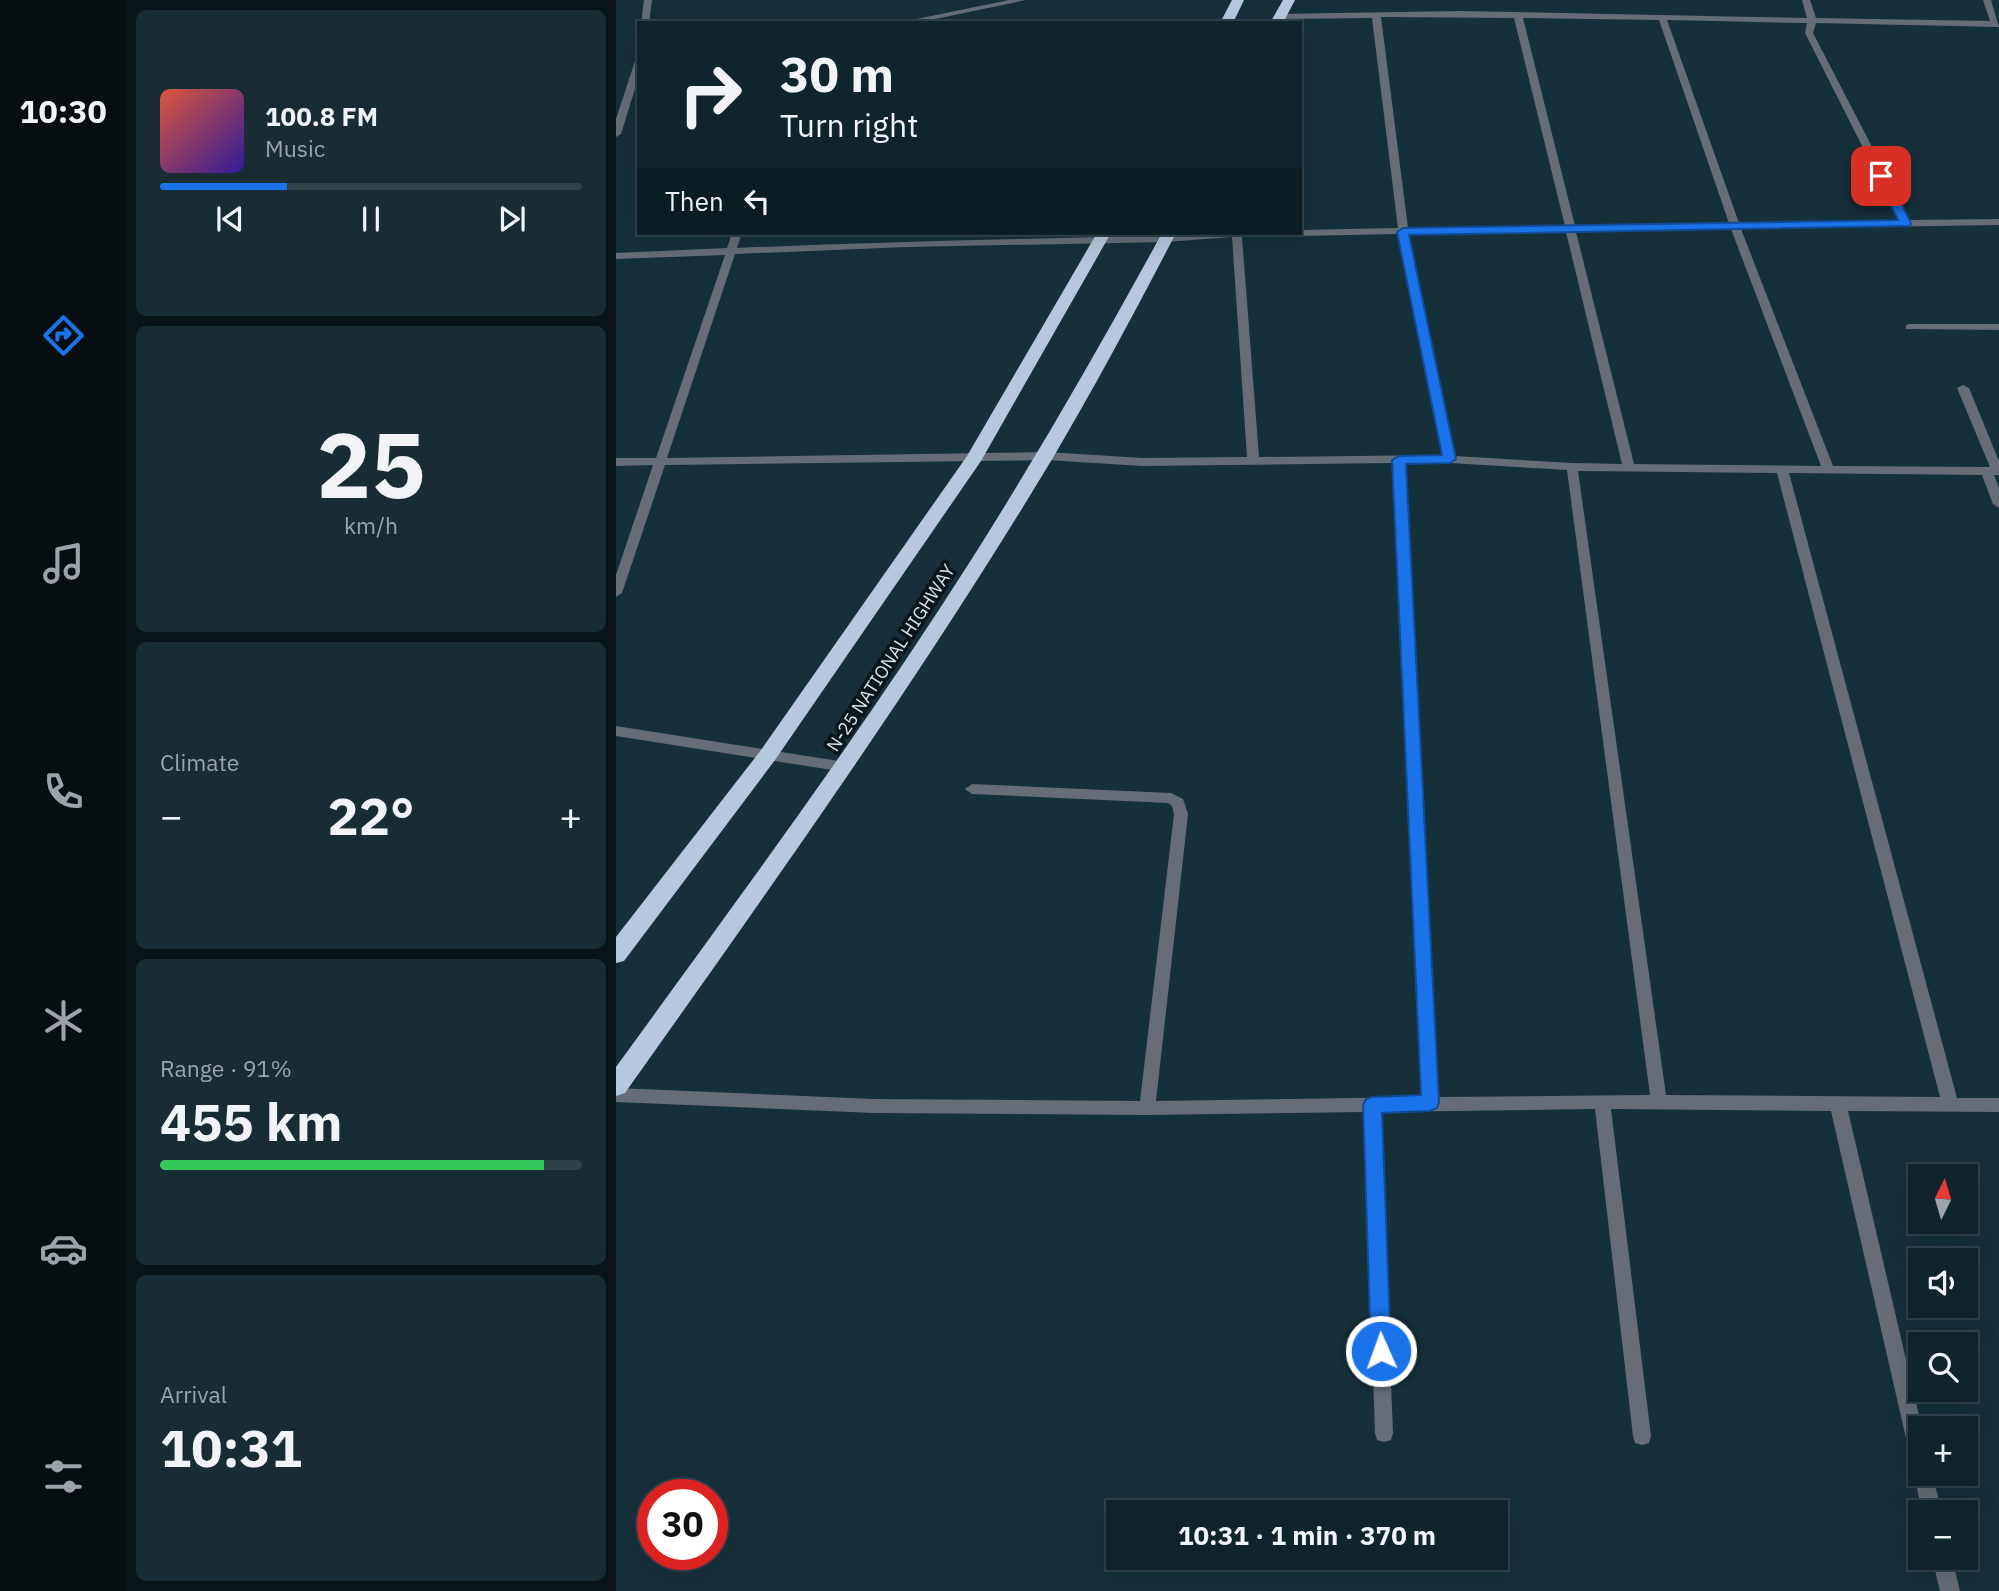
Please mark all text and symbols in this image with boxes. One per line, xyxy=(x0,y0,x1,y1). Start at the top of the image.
text: 30 m xyxy=(780,42,894,105)
icon: right xyxy=(665,49,756,140)
text: 10:30 xyxy=(19,90,107,132)
text: 100.8 FM xyxy=(265,99,378,133)
text: Turn right xyxy=(780,104,918,146)
text: Music xyxy=(265,133,325,163)
pin xyxy=(1851,146,1911,206)
icon: arrive xyxy=(1862,157,1900,195)
icon: left xyxy=(738,182,776,220)
text: Then xyxy=(665,184,724,218)
icon: previous xyxy=(211,200,249,238)
icon: pause xyxy=(352,200,390,238)
icon: next xyxy=(493,200,531,238)
icon: directions xyxy=(39,311,88,360)
text: 25 xyxy=(316,405,426,523)
text: km/h xyxy=(344,510,398,540)
icon: music xyxy=(39,539,88,588)
street label: N-25 NATIONAL HIGHWAY xyxy=(821,559,960,756)
text: Climate xyxy=(160,747,239,777)
icon: phone xyxy=(39,767,88,816)
text: 22° xyxy=(328,782,414,849)
text: − xyxy=(160,791,183,840)
text: + xyxy=(559,791,582,840)
icon: climate xyxy=(39,996,88,1045)
text: Range · 91% xyxy=(160,1053,292,1083)
text: 455 km xyxy=(160,1088,342,1155)
north arrow xyxy=(1908,1164,1978,1234)
map controls xyxy=(1908,1164,1978,1570)
icon: car xyxy=(39,1224,88,1273)
button: sound xyxy=(1908,1248,1978,1318)
position arrow xyxy=(1344,1314,1418,1388)
button: search xyxy=(1908,1332,1978,1402)
text: Arrival xyxy=(160,1379,227,1409)
text: 10:31 xyxy=(160,1414,302,1481)
button: + xyxy=(1908,1416,1978,1486)
icon: filters xyxy=(39,1452,88,1501)
speed limit sign: 30 xyxy=(637,1479,728,1570)
button: − xyxy=(1908,1500,1978,1570)
text: 10:31 · 1 min · 370 m xyxy=(1178,1518,1436,1552)

